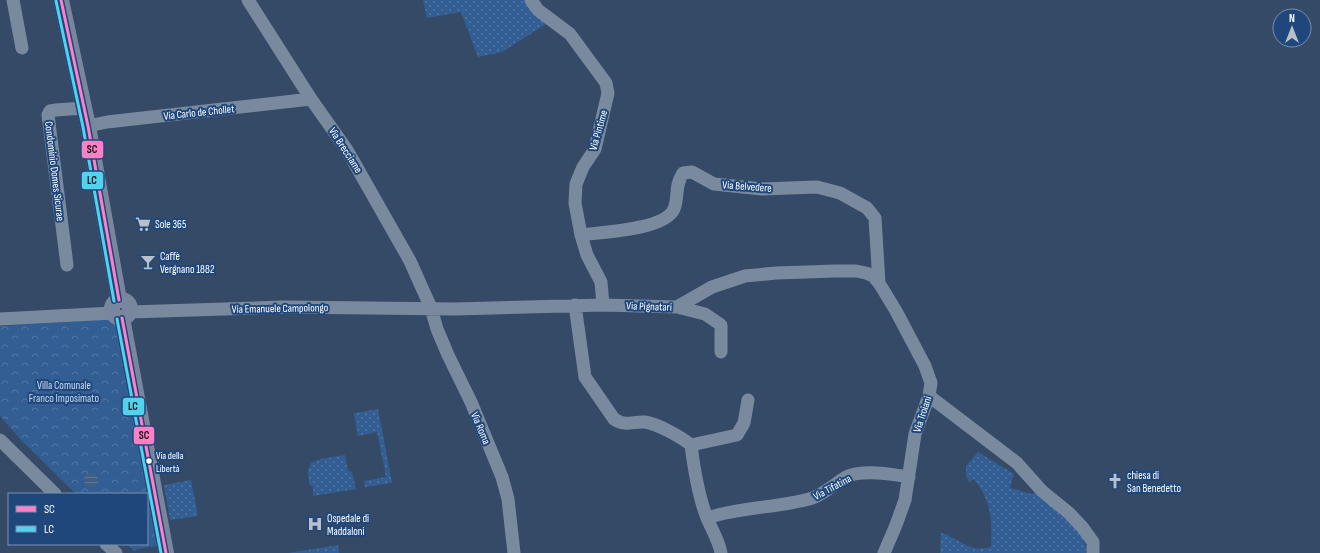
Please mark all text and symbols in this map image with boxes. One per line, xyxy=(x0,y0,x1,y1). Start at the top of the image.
north arrow xyxy=(1272,8,1312,48)
text: N xyxy=(1289,12,1295,25)
street label: Via Carlo de Chollet xyxy=(163,102,236,123)
street label: Via Pintime xyxy=(587,108,610,152)
street label: Condominio Domes Sicurae xyxy=(42,120,67,222)
street label: Via Brecciame xyxy=(326,125,365,176)
line badge: SC xyxy=(81,140,104,159)
text: SC xyxy=(87,143,98,156)
line badge: LC xyxy=(81,171,104,190)
text: LC xyxy=(87,174,97,187)
street label: Via Belvedere xyxy=(722,178,772,195)
supermarket icon: Sole 365 xyxy=(134,215,152,233)
place label: Sole 365 xyxy=(155,218,186,231)
place label: Caffè Vergnano 1882 xyxy=(160,250,215,276)
bar icon: Caffè Vergnano 1882 xyxy=(139,253,157,271)
street label: Via Pignatari xyxy=(626,299,672,314)
street label: Via Emanuele Campolongo xyxy=(232,301,329,316)
park label: Villa Comunale Franco Imposimato xyxy=(29,379,100,405)
street label: Via Troiani xyxy=(911,394,934,434)
line badge: LC xyxy=(122,397,145,416)
text: LC xyxy=(128,400,138,413)
street label: Via Roma xyxy=(468,410,493,446)
line badge: SC xyxy=(133,426,155,445)
text: SC xyxy=(139,429,150,442)
place label: Via della Libertà xyxy=(156,450,184,475)
marker: Via della Libertà xyxy=(144,456,154,466)
place label: chiesa di San Benedetto xyxy=(1127,469,1181,495)
street label: Via Tifatina xyxy=(811,472,853,503)
church icon: chiesa di San Benedetto xyxy=(1106,472,1124,490)
legend xyxy=(8,493,148,545)
text: SC xyxy=(44,502,55,517)
place label: Ospedale di Maddaloni xyxy=(327,512,369,538)
hospital icon: Ospedale di Maddaloni xyxy=(306,515,324,533)
text: LC xyxy=(44,522,54,537)

